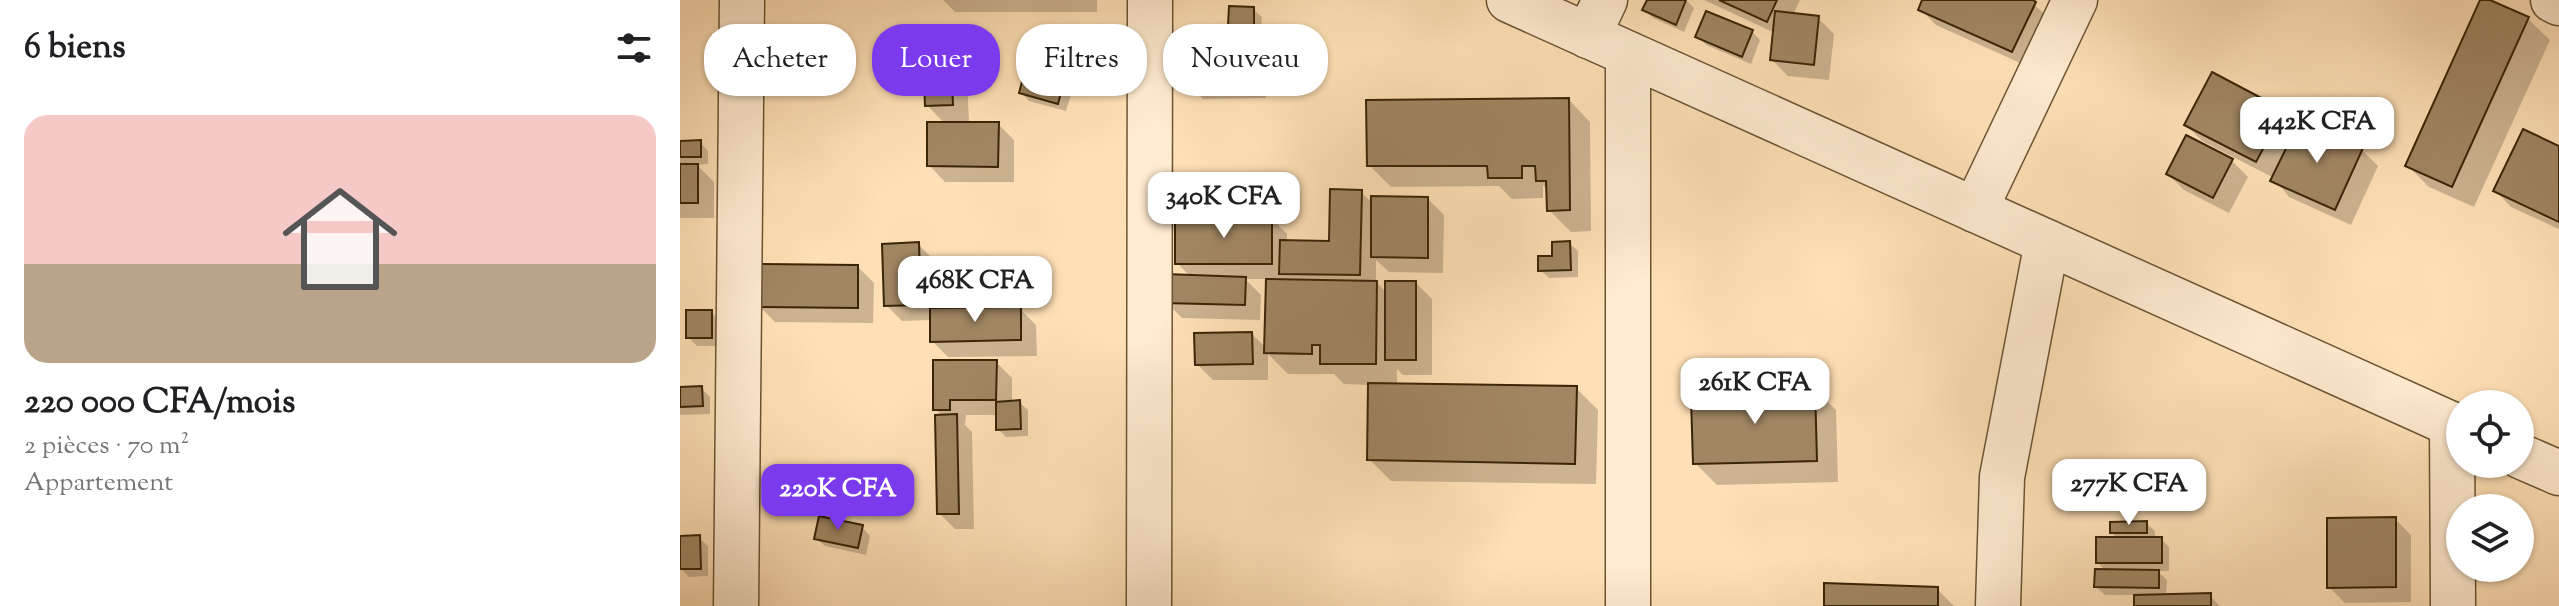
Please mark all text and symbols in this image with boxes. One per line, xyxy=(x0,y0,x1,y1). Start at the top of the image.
text: 6 biens xyxy=(24,24,126,73)
chip: Acheter xyxy=(704,24,856,96)
chip: Louer xyxy=(872,24,1000,96)
chip: Filtres xyxy=(1016,24,1147,96)
chip: Nouveau xyxy=(1163,24,1328,96)
icon: filters xyxy=(612,26,656,70)
pin: 442K CFA xyxy=(2234,97,2400,165)
text: 442K CFA xyxy=(2258,104,2376,141)
icon: home xyxy=(268,167,412,311)
pin: 340K CFA xyxy=(1141,172,1307,240)
text: 340K CFA xyxy=(1166,179,1282,216)
pin: 468K CFA xyxy=(892,256,1058,324)
text: 468K CFA xyxy=(916,263,1034,300)
pin: 261K CFA xyxy=(1672,358,1838,426)
text: 261K CFA xyxy=(1699,365,1812,402)
text: 220 000 CFA/mois xyxy=(24,379,295,428)
map controls xyxy=(2446,390,2534,582)
button: locate xyxy=(2446,390,2534,478)
text: 2 pièces · 70 m² xyxy=(24,428,189,465)
pin: 277K CFA xyxy=(2046,459,2212,527)
pin: 220K CFA xyxy=(755,464,921,532)
text: Appartement xyxy=(24,465,173,502)
text: 277K CFA xyxy=(2070,466,2188,503)
text: 220K CFA xyxy=(779,471,897,508)
button: layers xyxy=(2446,494,2534,582)

